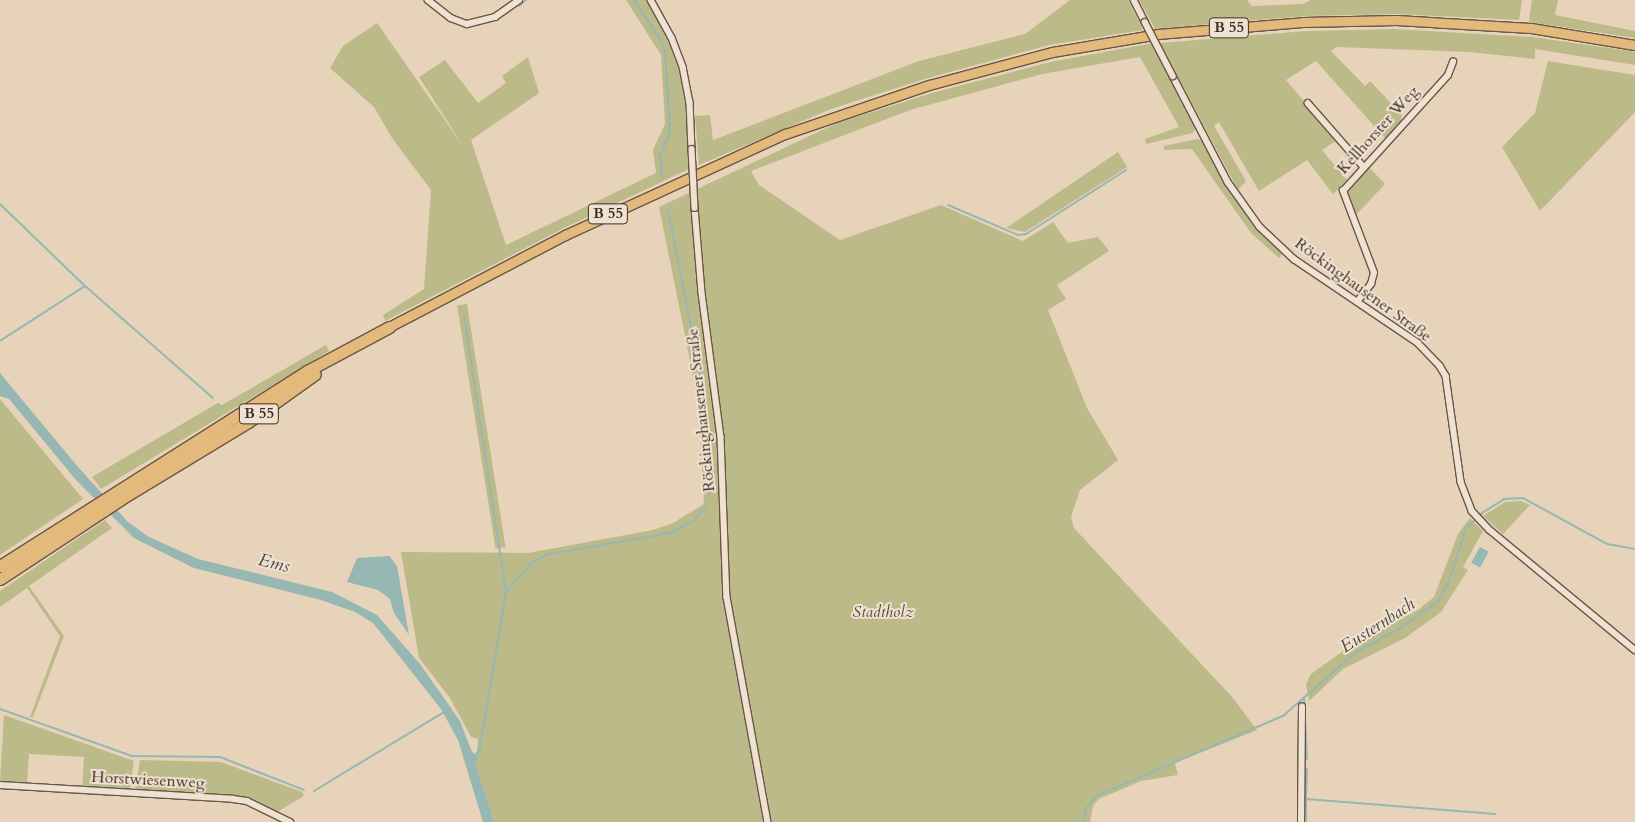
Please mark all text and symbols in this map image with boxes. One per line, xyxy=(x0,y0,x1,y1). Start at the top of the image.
road number: B 55 xyxy=(1208,15,1250,40)
street label: Kellhorster Weg xyxy=(1333,82,1423,178)
road number: B 55 xyxy=(587,202,629,226)
street label: Röckinghausener Straße xyxy=(1291,234,1435,346)
street label: Röckinghausener Straße xyxy=(683,327,719,493)
road number: B 55 xyxy=(238,402,280,426)
water label: Ems xyxy=(256,550,292,578)
water label: Eusternbach xyxy=(1337,594,1419,658)
park label: Stadtholz xyxy=(852,602,914,622)
street label: Horstwiesenweg xyxy=(91,767,205,793)

